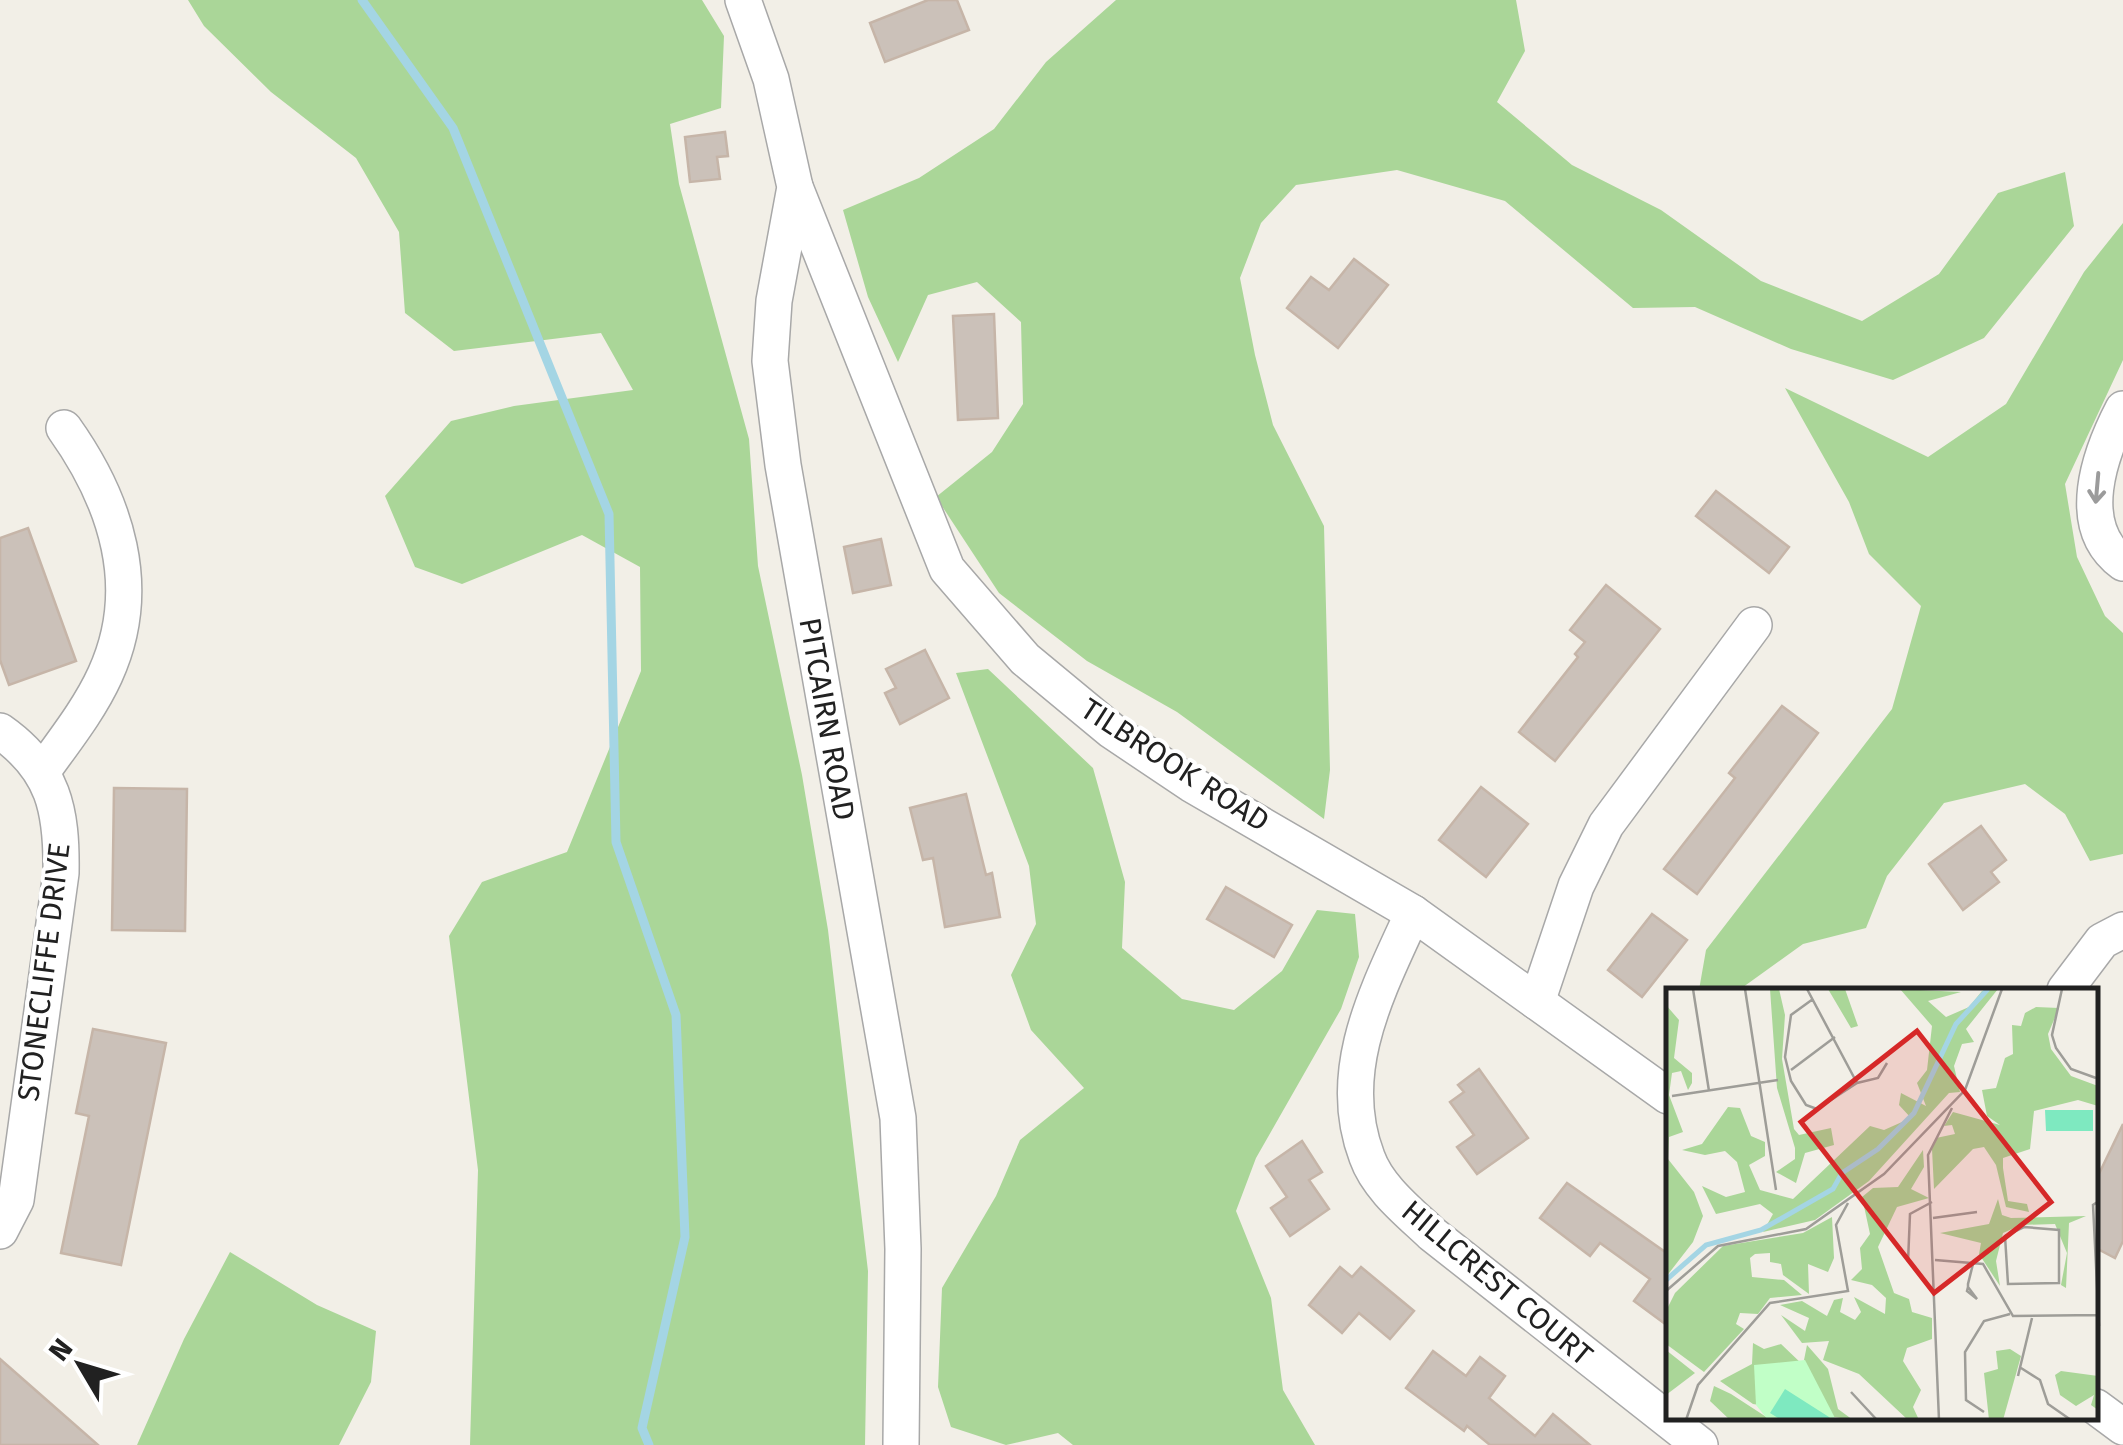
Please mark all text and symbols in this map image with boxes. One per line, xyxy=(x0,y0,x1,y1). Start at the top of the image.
one-way arrow xyxy=(2088,471,2107,503)
street label: PITCAIRN ROAD xyxy=(791,615,863,823)
street label: TILBROOK ROAD xyxy=(1074,691,1276,839)
street label: STONECLIFFE DRIVE xyxy=(10,841,78,1103)
inset map xyxy=(1666,988,2098,1420)
street label: HILLCREST COURT xyxy=(1394,1193,1600,1373)
north arrow xyxy=(30,1315,130,1415)
text: N xyxy=(42,1332,79,1367)

